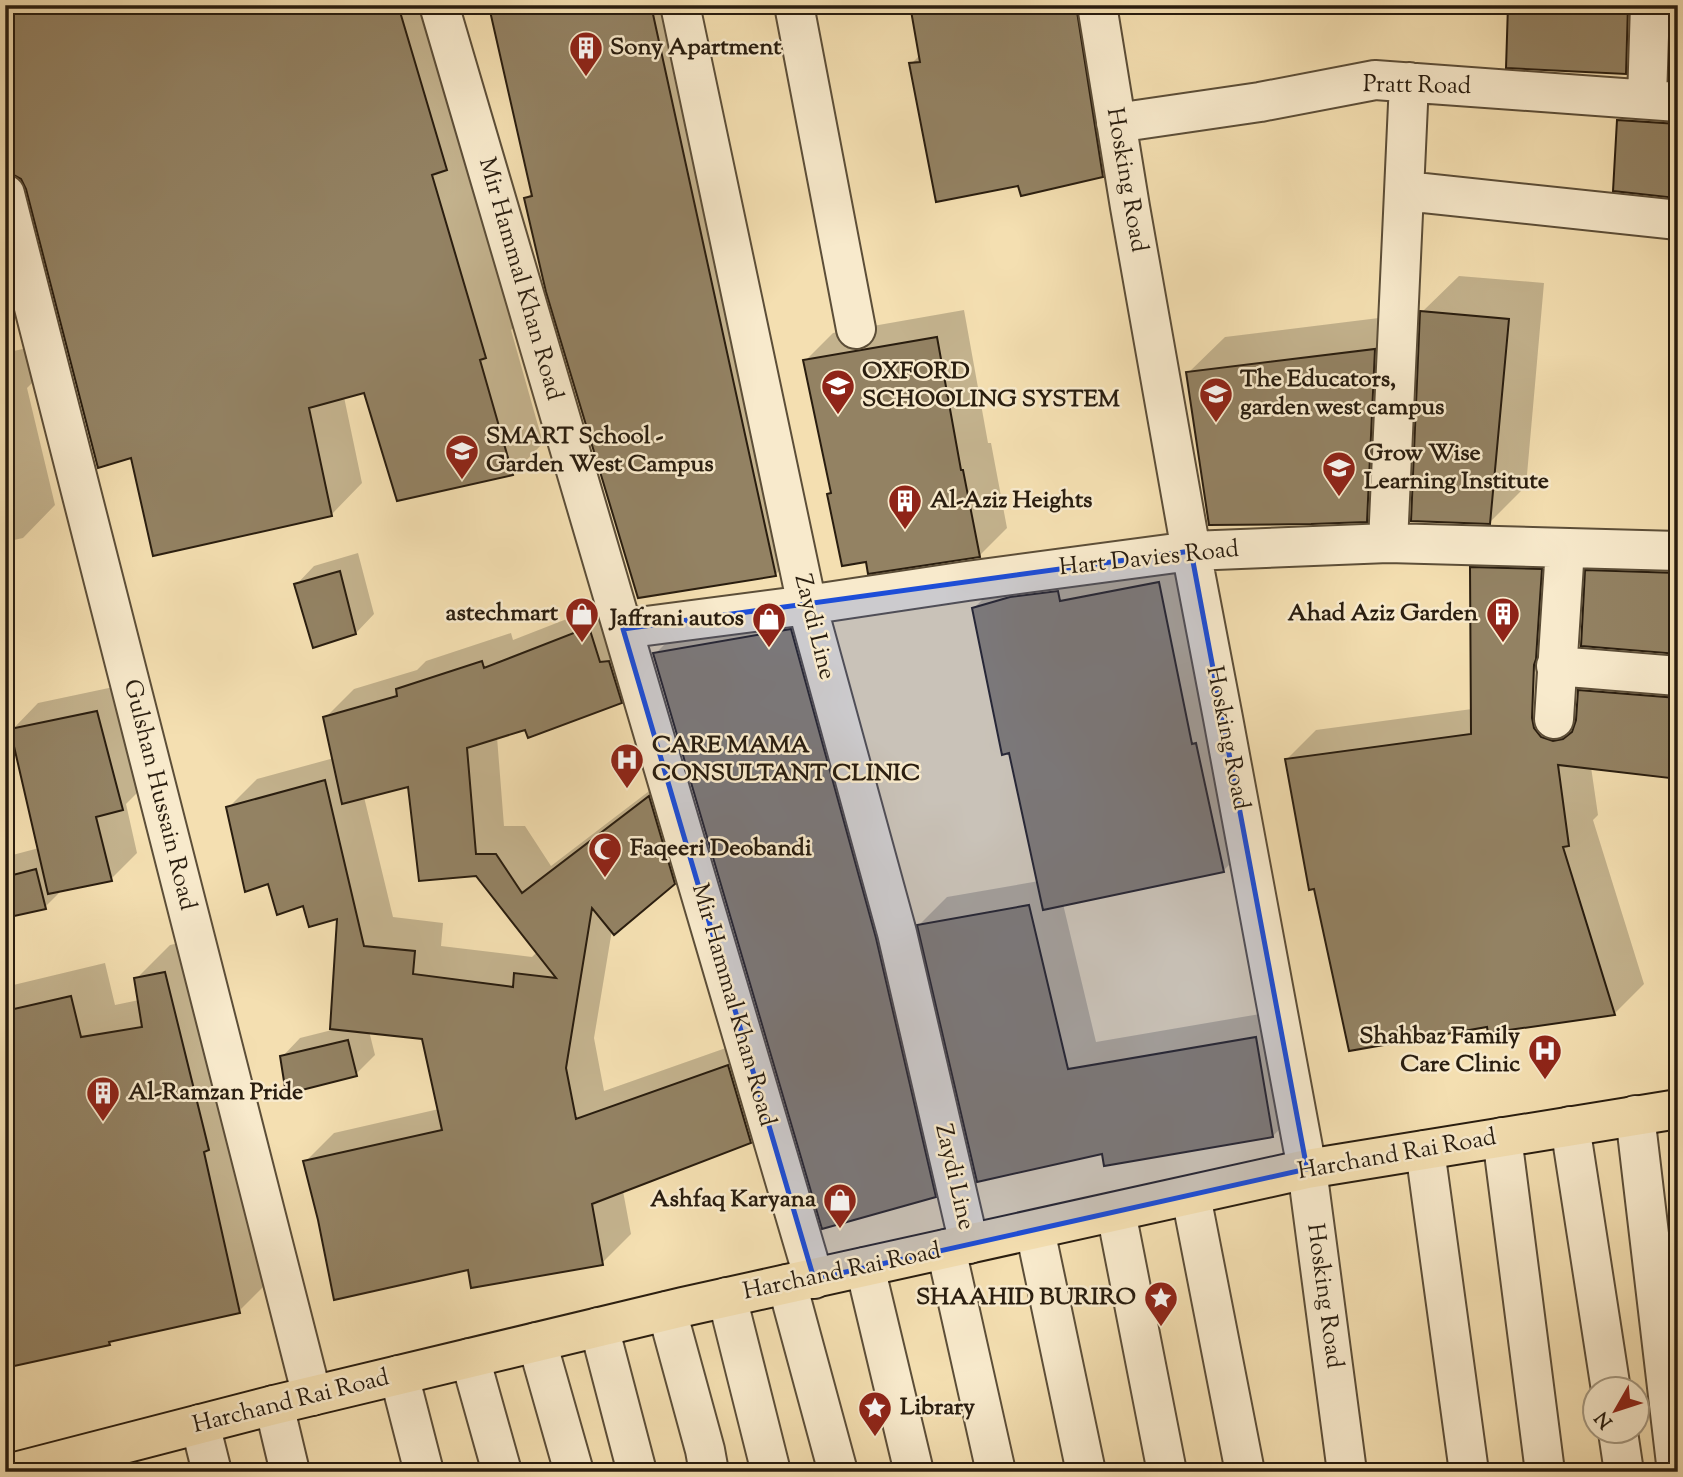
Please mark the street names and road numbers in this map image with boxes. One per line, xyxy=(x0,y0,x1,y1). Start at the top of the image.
street label: Pratt Road xyxy=(1362,68,1472,104)
street label: Hosking Road xyxy=(1097,105,1156,255)
street label: Mir Hammal Khan Road xyxy=(469,154,571,405)
street label: Hart Davies Road xyxy=(1057,533,1241,585)
street label: Zaydi Line xyxy=(784,571,844,683)
street label: Hosking Road xyxy=(1196,663,1258,813)
street label: Gulshan Hussain Road xyxy=(114,676,204,914)
street label: Mir Hammal Khan Road xyxy=(682,880,784,1131)
street label: Zaydi Line xyxy=(925,1121,983,1233)
street label: Harchand Rai Road xyxy=(1295,1121,1500,1189)
street label: Hosking Road xyxy=(1297,1221,1351,1371)
street label: Harchand Rai Road xyxy=(740,1234,944,1310)
street label: Harchand Rai Road xyxy=(189,1361,393,1443)

